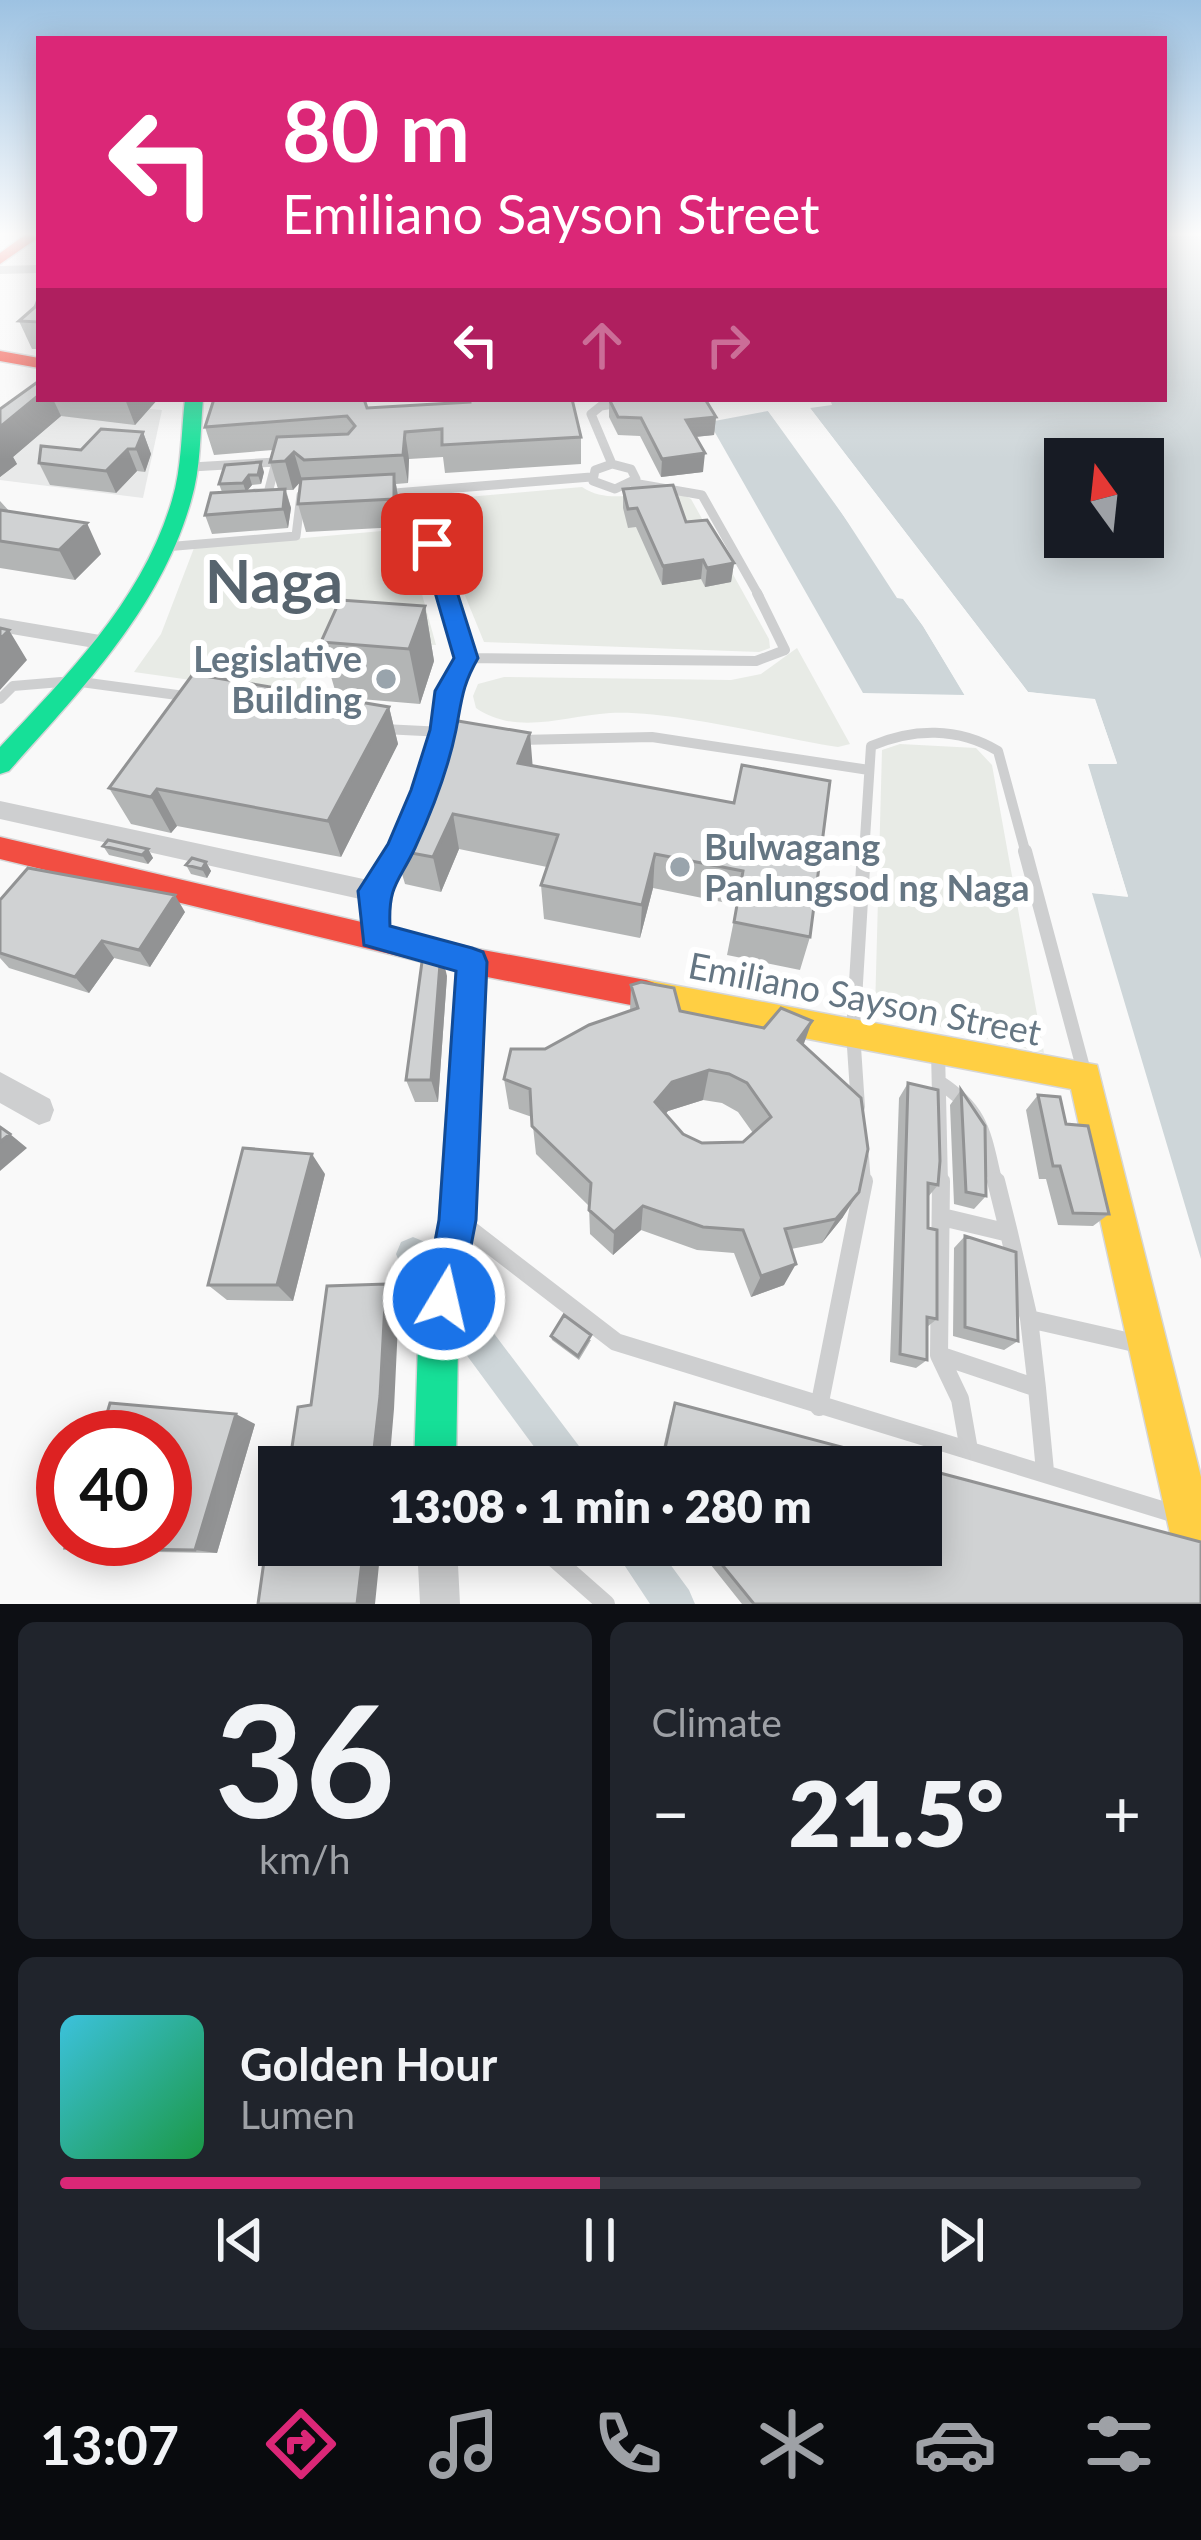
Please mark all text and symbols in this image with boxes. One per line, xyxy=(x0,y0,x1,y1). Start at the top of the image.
text: 80 m xyxy=(282,79,470,180)
icon: left xyxy=(84,84,240,240)
text: Emiliano Sayson Street xyxy=(282,181,820,246)
icon: left xyxy=(443,312,509,378)
icon: ahead xyxy=(569,312,635,378)
icon: right xyxy=(695,312,761,378)
north arrow xyxy=(1044,438,1164,558)
map controls xyxy=(1044,438,1164,558)
pin xyxy=(381,493,483,595)
icon: arrive xyxy=(399,511,465,577)
district label: Naga xyxy=(205,544,343,616)
place label: Legislative Building xyxy=(193,636,362,721)
marker: Legislative Building xyxy=(373,666,399,692)
place label: Bulwagang Panlungsod ng Naga xyxy=(704,824,1029,909)
marker: Bulwagang Panlungsod ng Naga xyxy=(667,854,693,880)
street label: Emiliano Sayson Street xyxy=(685,942,1045,1054)
position arrow xyxy=(381,1236,507,1362)
speed limit sign: 40 xyxy=(36,1410,192,1566)
text: 13:08 · 1 min · 280 m xyxy=(388,1479,812,1533)
text: 36 xyxy=(214,1664,395,1851)
text: Climate xyxy=(652,1699,782,1745)
text: 21.5° xyxy=(788,1758,1004,1866)
text: − xyxy=(652,1773,690,1852)
text: + xyxy=(1103,1773,1141,1852)
text: km/h xyxy=(259,1836,350,1882)
text: Golden Hour xyxy=(240,2037,497,2091)
text: Lumen xyxy=(240,2091,355,2137)
icon: previous xyxy=(207,2207,273,2273)
icon: pause xyxy=(567,2207,633,2273)
icon: next xyxy=(928,2207,994,2273)
icon: directions xyxy=(259,2402,343,2486)
icon: music xyxy=(422,2402,506,2486)
icon: phone xyxy=(586,2402,670,2486)
icon: climate xyxy=(750,2402,834,2486)
icon: car xyxy=(913,2402,997,2486)
icon: filters xyxy=(1077,2402,1161,2486)
text: 13:07 xyxy=(40,2412,179,2477)

